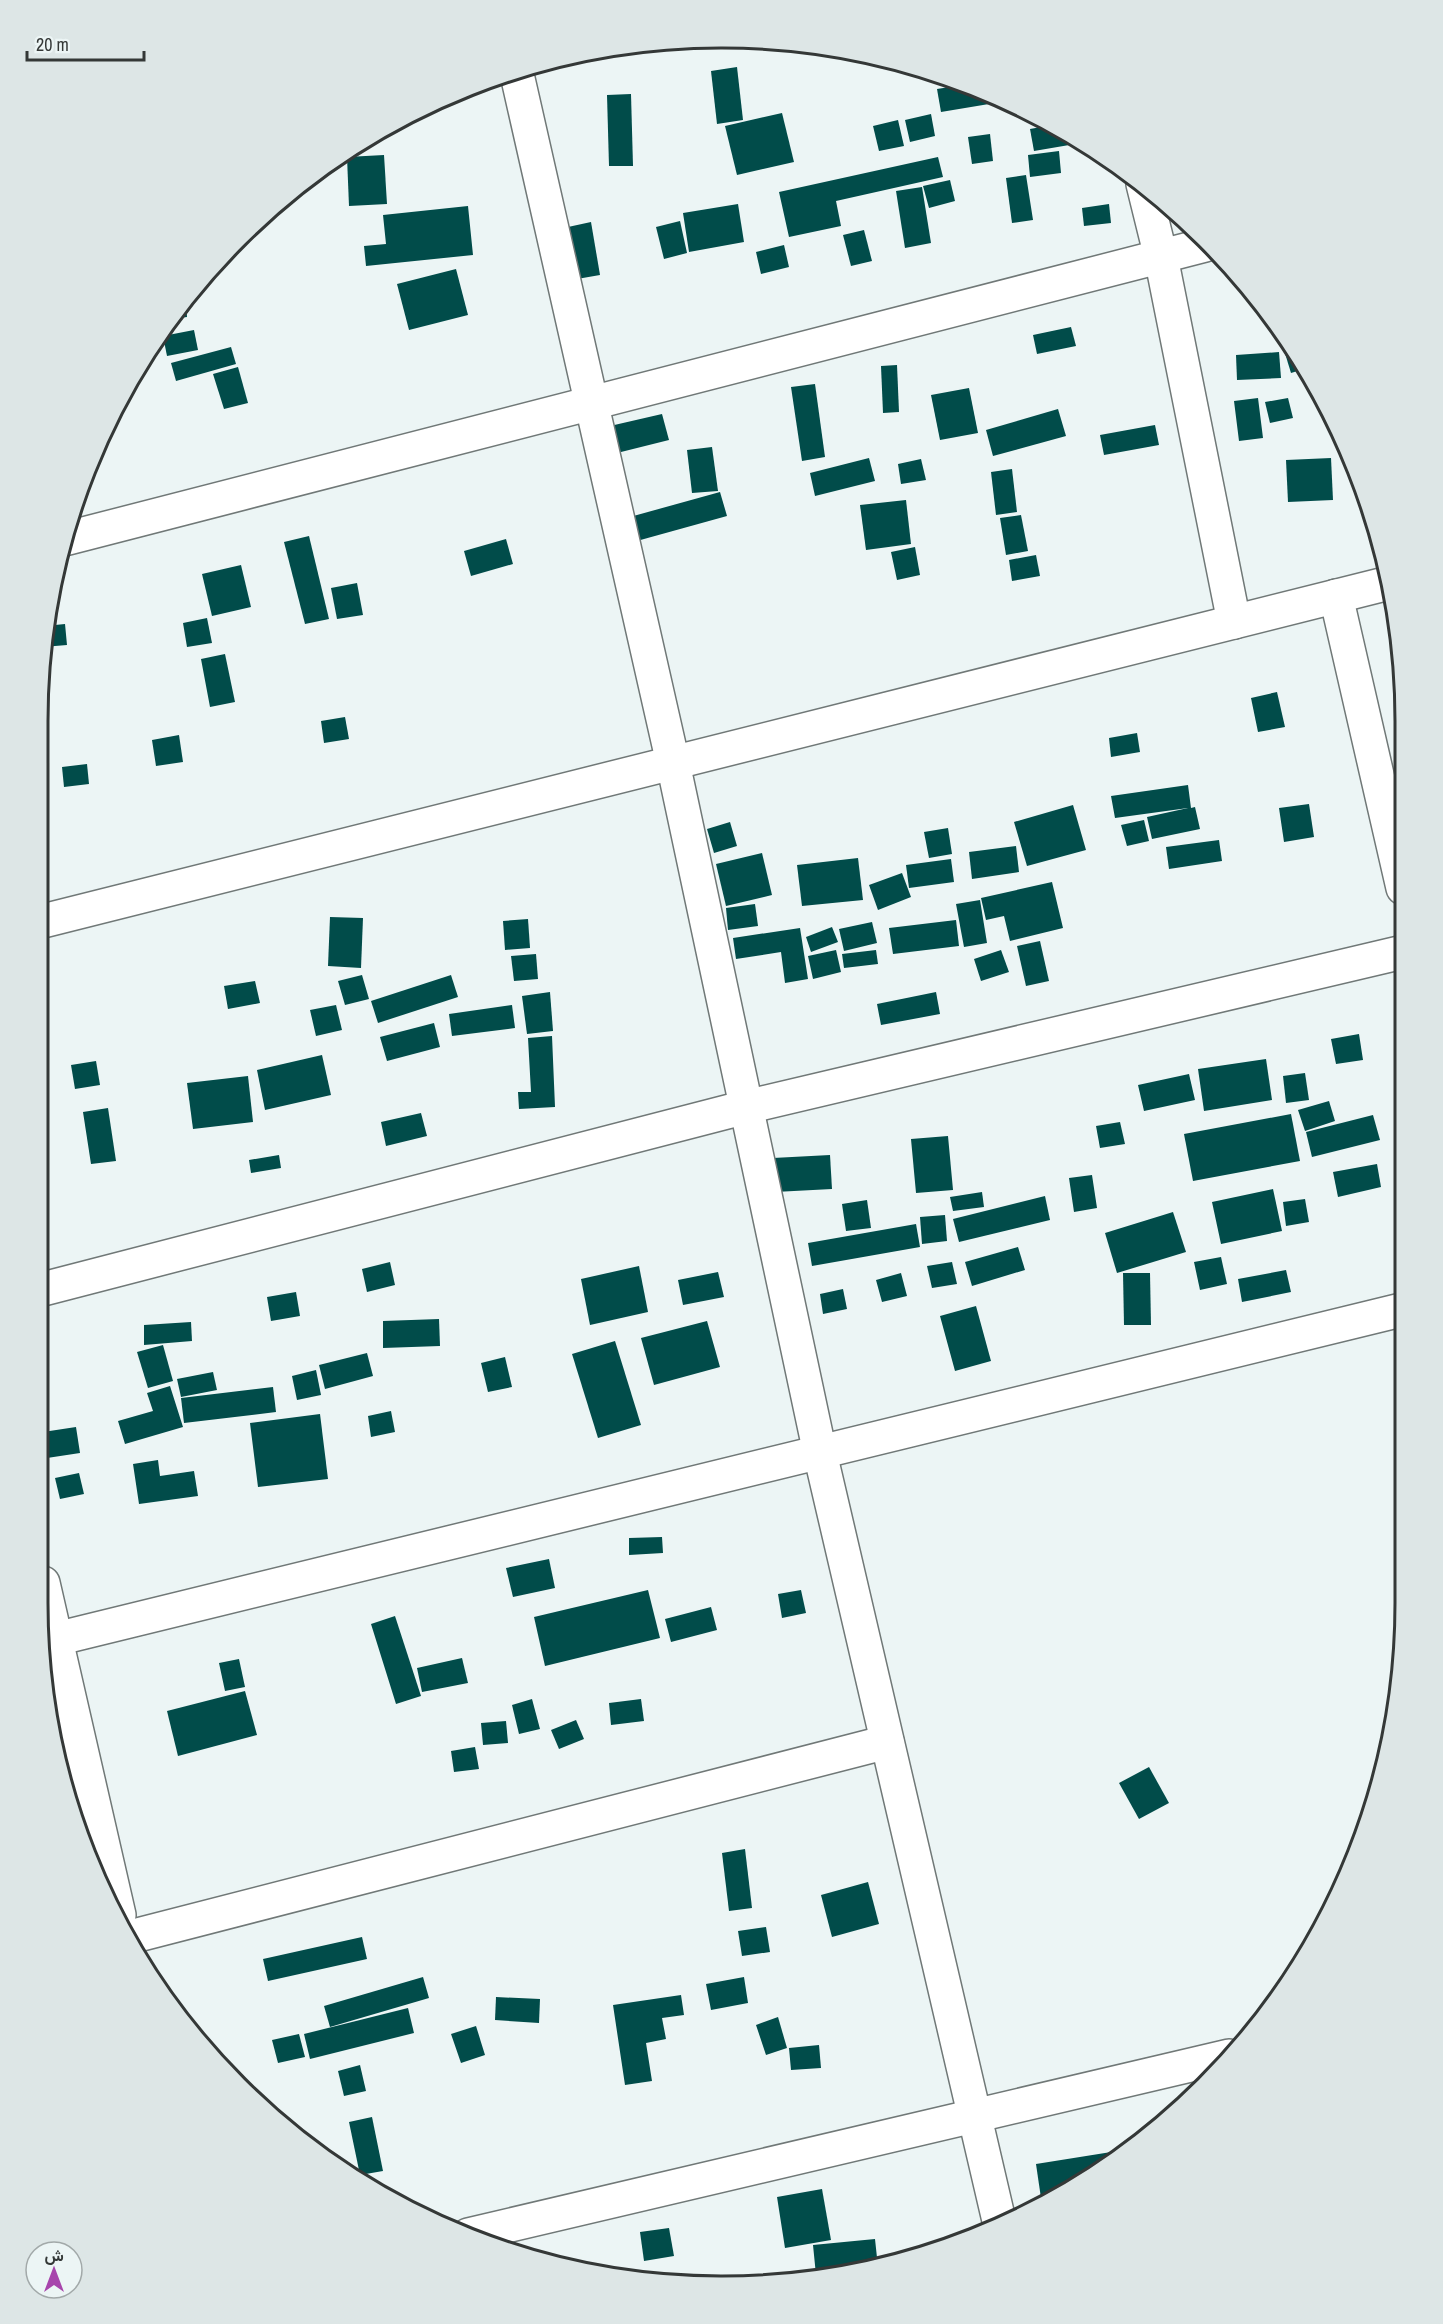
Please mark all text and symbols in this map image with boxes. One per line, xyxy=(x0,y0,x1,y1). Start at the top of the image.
scale bar xyxy=(27,24,144,62)
text: 20 m xyxy=(36,32,69,57)
north arrow xyxy=(24,2240,84,2300)
text: ش xyxy=(44,2244,64,2266)

